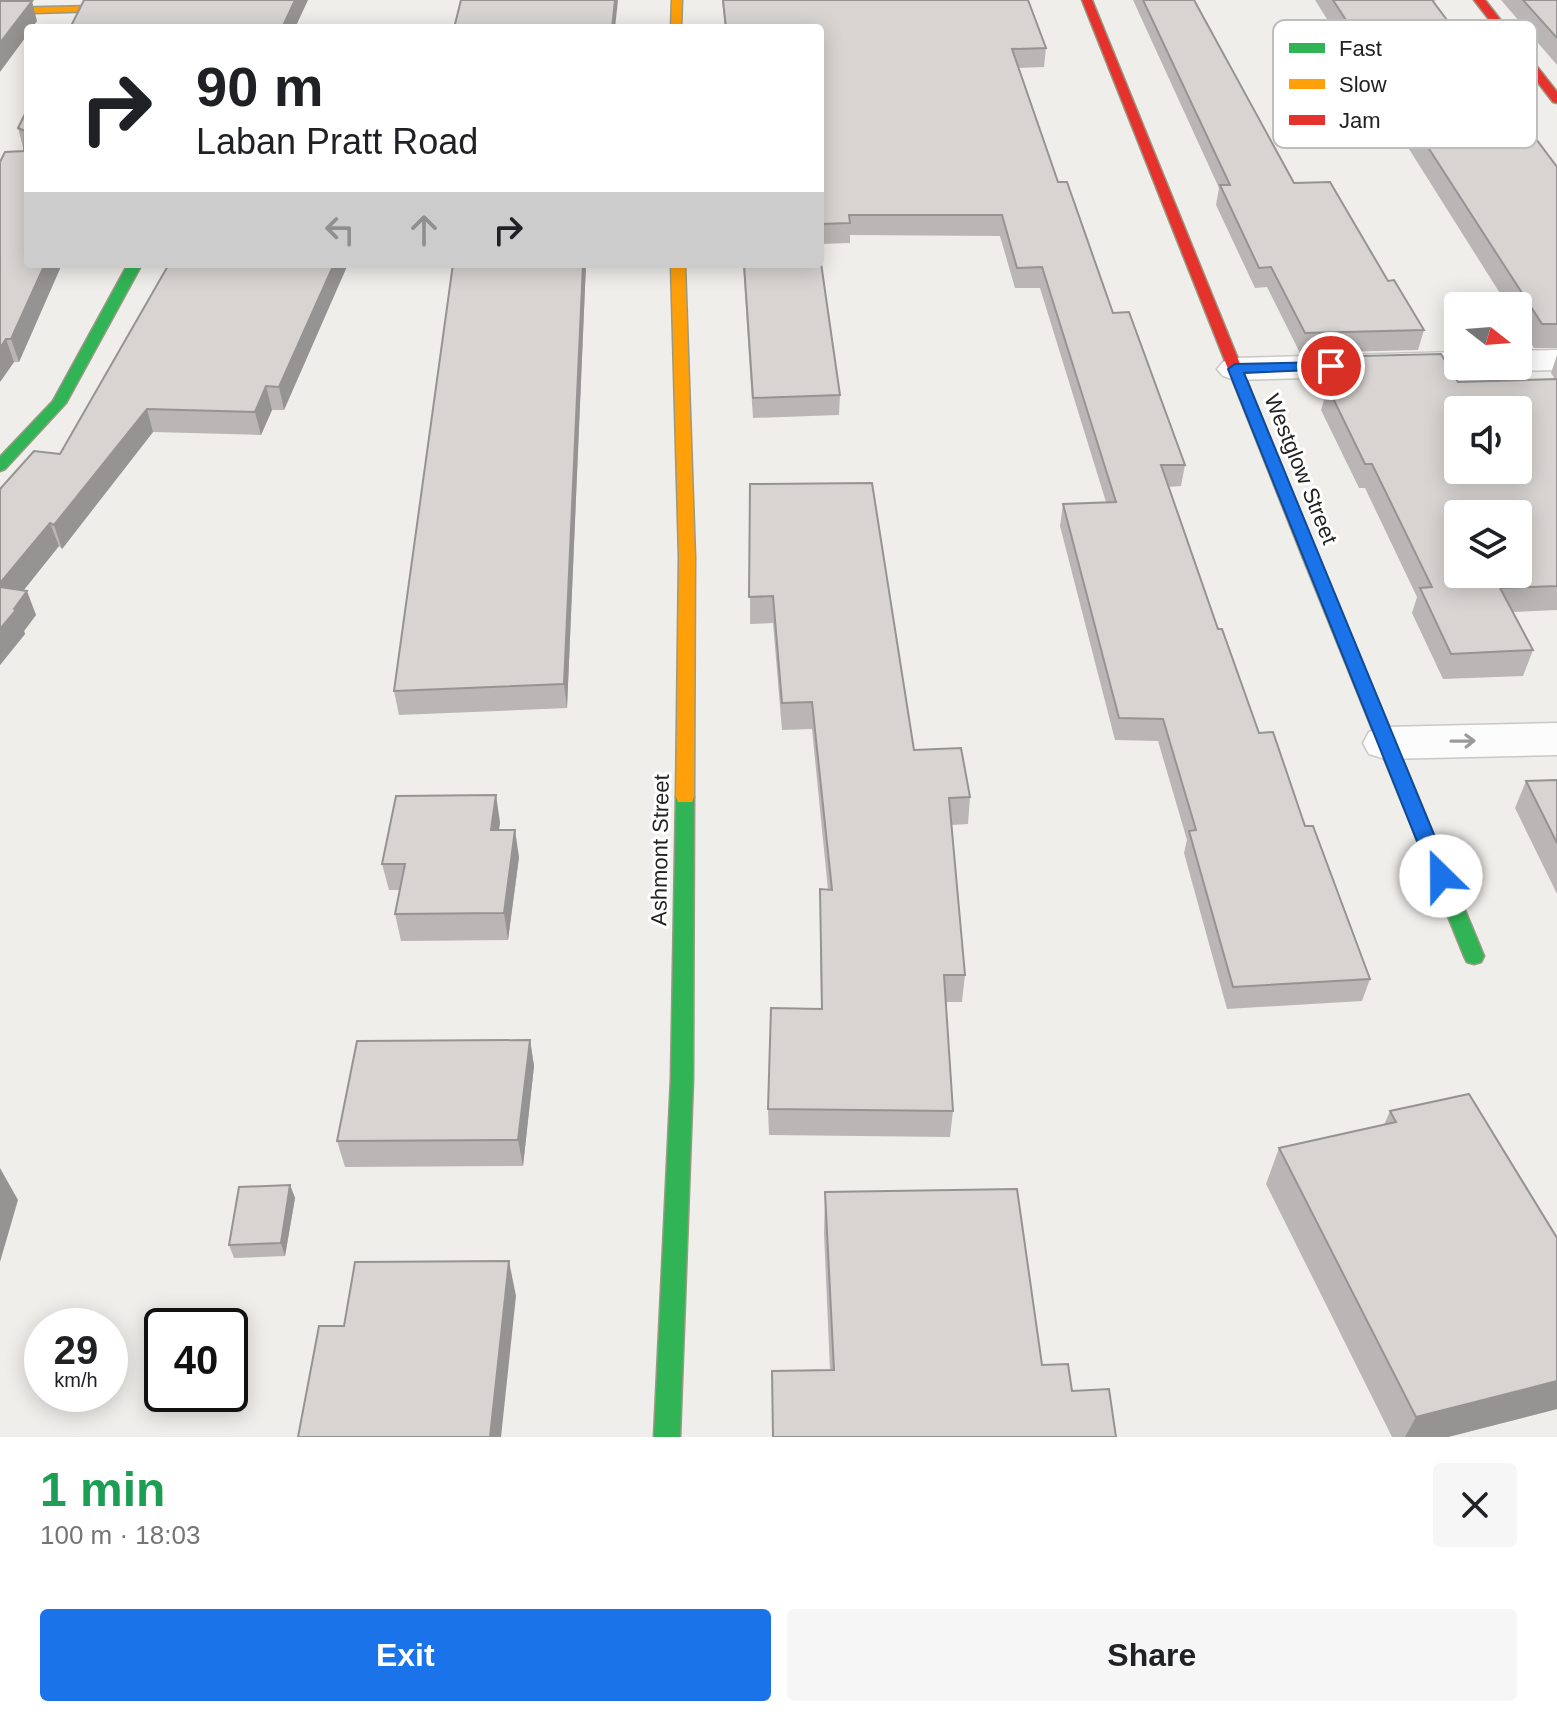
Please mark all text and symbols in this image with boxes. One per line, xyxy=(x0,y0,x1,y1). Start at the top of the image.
legend xyxy=(1273,20,1537,148)
text: Fast xyxy=(1339,36,1382,61)
text: 90 m xyxy=(196,55,324,118)
icon: right xyxy=(64,56,168,160)
text: Slow xyxy=(1339,72,1387,97)
text: Jam xyxy=(1339,108,1381,133)
text: Laban Pratt Road xyxy=(196,121,478,162)
icon: left xyxy=(318,208,362,252)
icon: ahead xyxy=(402,208,446,252)
icon: right xyxy=(486,208,530,252)
north arrow xyxy=(1444,292,1532,380)
map controls xyxy=(1444,292,1532,588)
pin xyxy=(1297,332,1365,400)
icon: arrive xyxy=(1309,344,1353,388)
street label: Westglow Street xyxy=(1259,390,1343,548)
button: sound xyxy=(1444,396,1532,484)
button: layers xyxy=(1444,500,1532,588)
one-way arrow xyxy=(1449,734,1476,749)
street label: Ashmont Street xyxy=(646,774,674,926)
position arrow xyxy=(1399,834,1483,918)
speed limit sign: 40 xyxy=(144,1308,248,1412)
text: 29 xyxy=(54,1328,98,1372)
text: km/h xyxy=(54,1369,98,1391)
text: 1 min xyxy=(40,1463,165,1516)
button: close xyxy=(1433,1463,1517,1547)
text: 100 m · 18:03 xyxy=(40,1520,200,1550)
button: Exit xyxy=(40,1609,771,1701)
button: Share xyxy=(787,1609,1517,1701)

